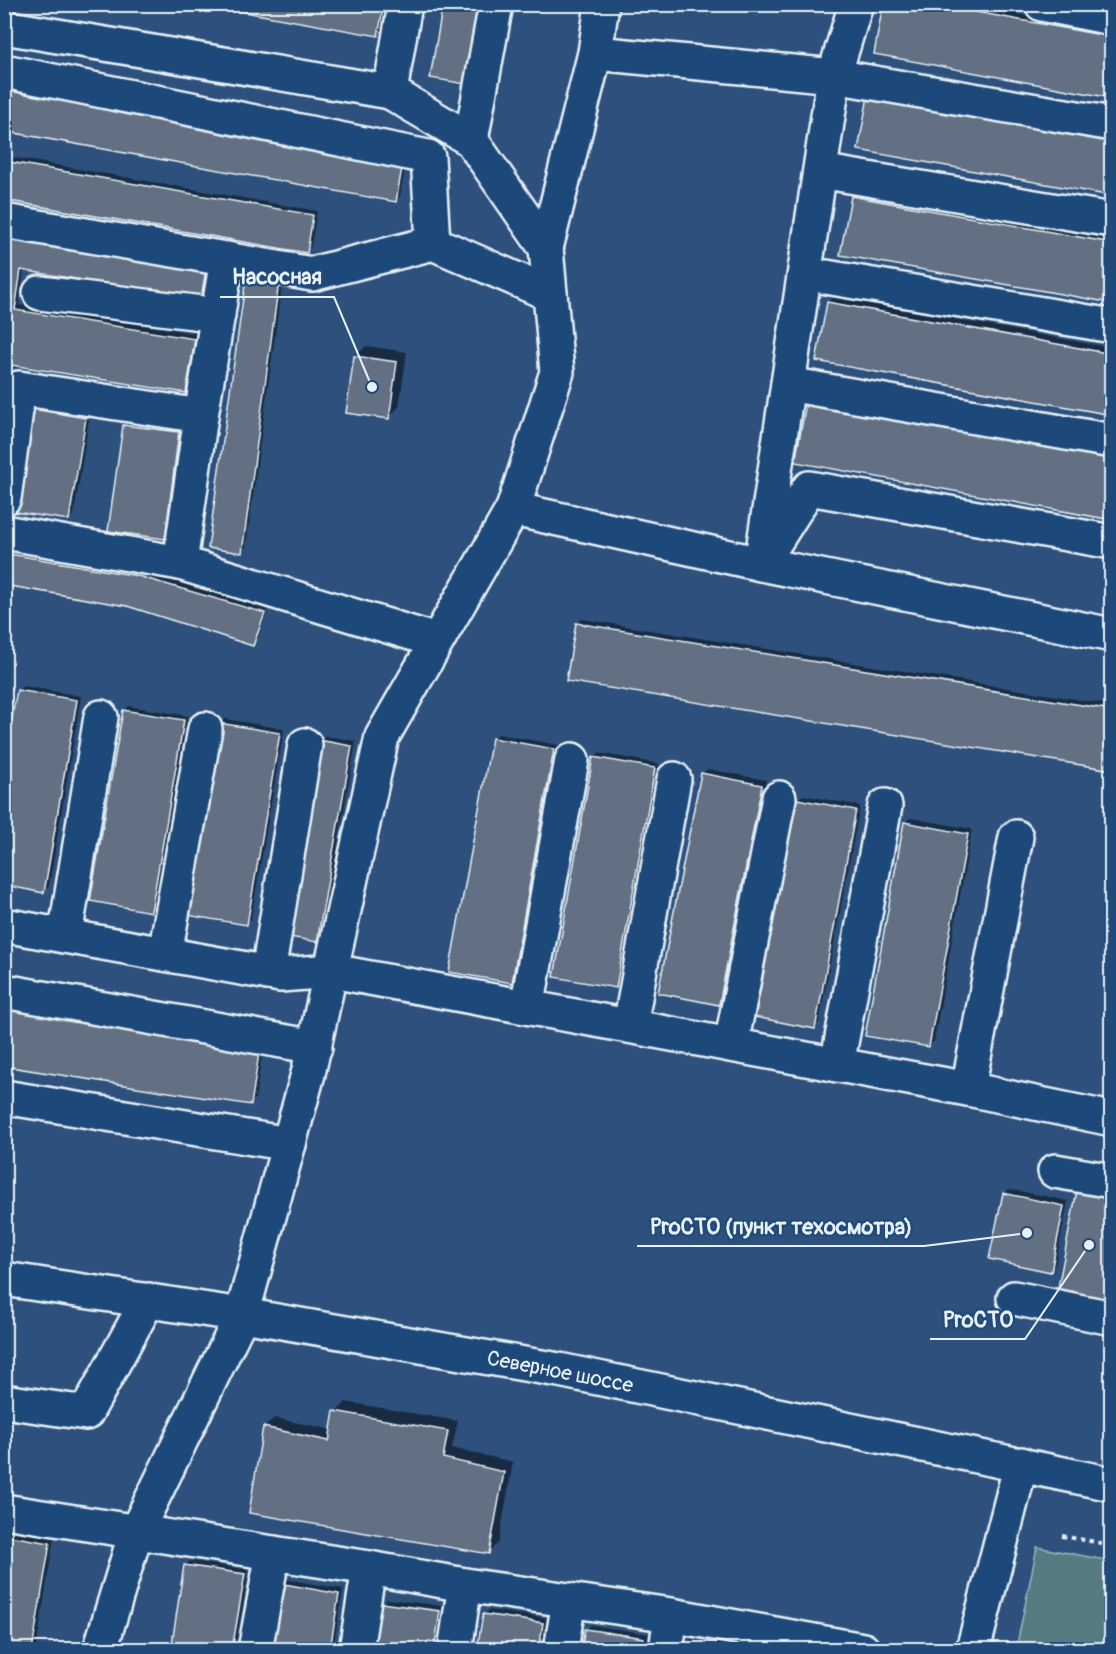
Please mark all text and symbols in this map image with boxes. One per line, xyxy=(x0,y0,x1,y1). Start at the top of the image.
callout: Насосная xyxy=(220,257,334,297)
text: Насосная xyxy=(232,263,322,291)
callout: ProСТО (пункт техосмотра) xyxy=(637,1206,924,1246)
text: ProСТО (пункт техосмотра) xyxy=(650,1213,912,1241)
callout: ProСТО xyxy=(930,1299,1025,1339)
text: ProСТО xyxy=(943,1306,1013,1334)
street label: Северное шоссе xyxy=(485,1345,636,1400)

